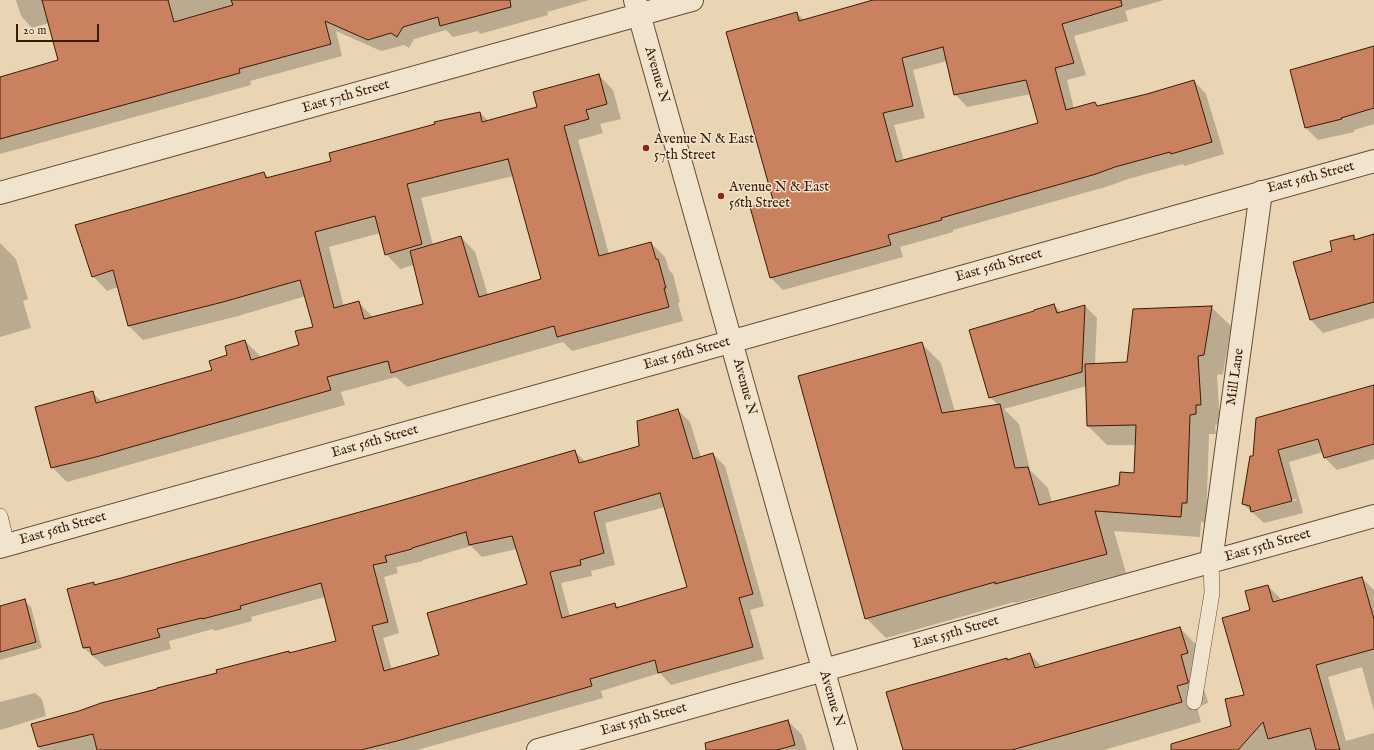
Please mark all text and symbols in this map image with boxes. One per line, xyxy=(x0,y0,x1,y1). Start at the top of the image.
scale bar xyxy=(18,16,101,42)
text: 20 m xyxy=(23,23,46,38)
street label: Avenue N xyxy=(640,45,672,105)
street label: East 57th Street xyxy=(300,76,392,118)
place label: Avenue N & East 57th Street xyxy=(654,132,754,164)
marker: Avenue N & East 57th Street xyxy=(641,143,651,153)
street label: East 56th Street xyxy=(1266,158,1356,198)
place label: Avenue N & East 56th Street xyxy=(729,180,829,212)
marker: Avenue N & East 56th Street xyxy=(716,191,726,201)
street label: East 56th Street xyxy=(954,246,1044,286)
street label: East 56th Street xyxy=(642,334,732,374)
street label: Mill Lane xyxy=(1224,347,1248,407)
street label: Avenue N xyxy=(728,357,760,417)
street label: East 56th Street xyxy=(330,422,420,462)
street label: East 56th Street xyxy=(18,509,108,549)
street label: East 55th Street xyxy=(1223,526,1313,566)
street label: East 55th Street xyxy=(911,613,1001,653)
street label: Avenue N xyxy=(815,669,847,729)
street label: East 55th Street xyxy=(599,700,689,740)

